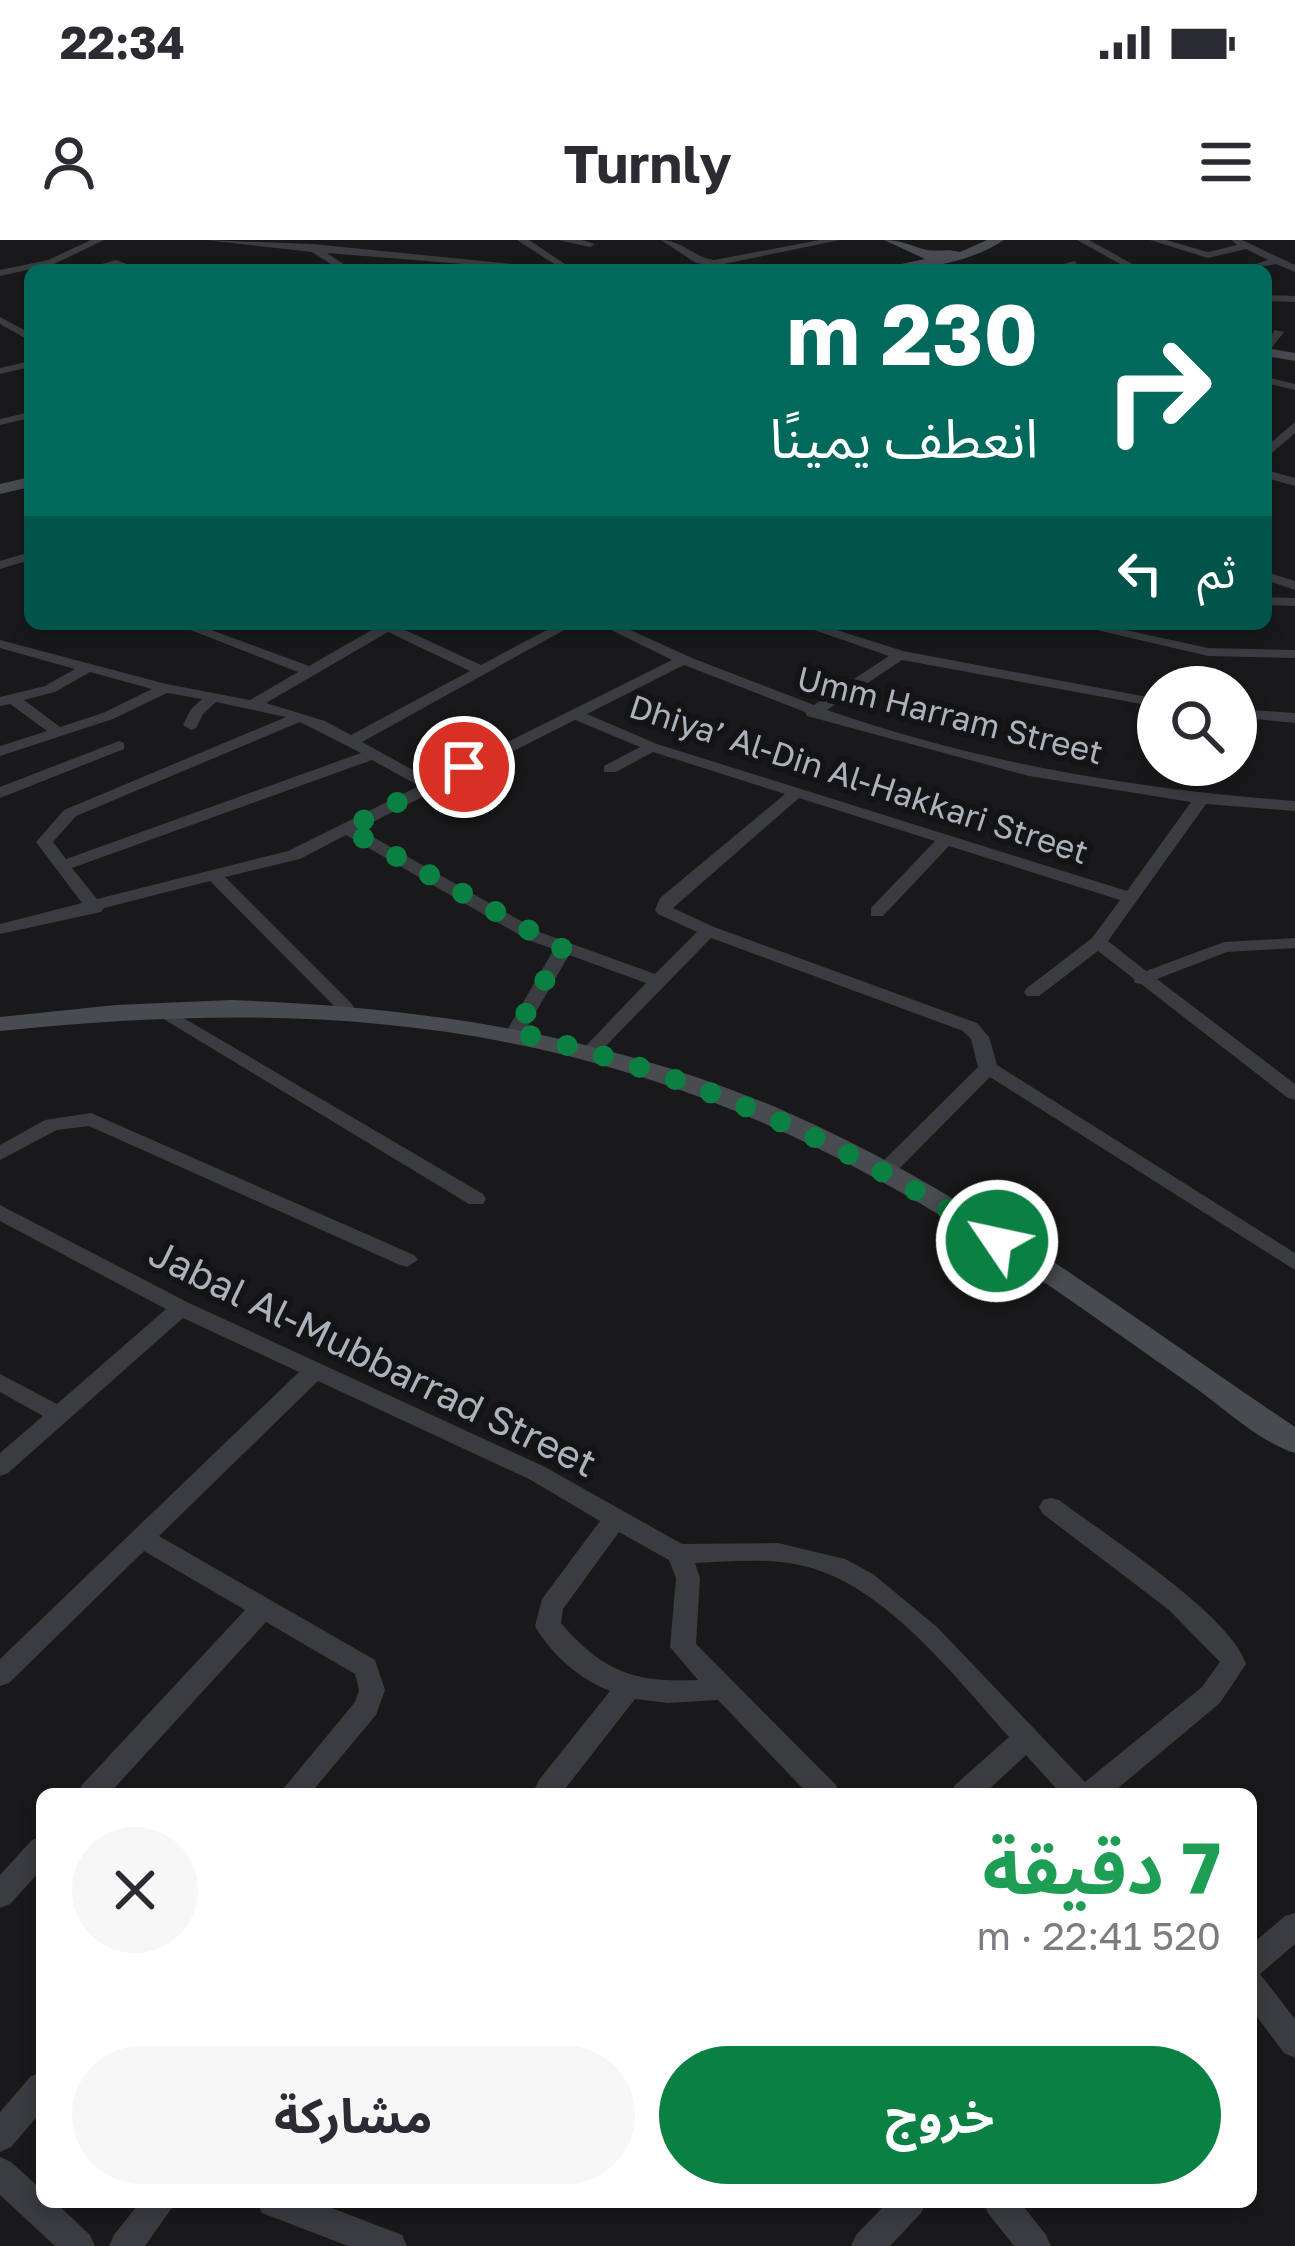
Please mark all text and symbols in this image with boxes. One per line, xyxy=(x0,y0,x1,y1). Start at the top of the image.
text: 22:34 xyxy=(60,15,185,69)
icon: person xyxy=(36,129,102,195)
icon: menu xyxy=(1193,129,1259,195)
text: Turnly xyxy=(563,130,732,195)
text: 230 m xyxy=(786,283,1038,383)
icon: right xyxy=(1080,312,1236,468)
text: انعطف يمينًا xyxy=(770,405,1038,470)
icon: left xyxy=(1107,540,1173,606)
text: ثم xyxy=(1197,544,1236,598)
street label: Umm Harram Street xyxy=(793,658,1107,771)
map controls xyxy=(1137,666,1257,786)
button: search xyxy=(1137,666,1257,786)
street label: Dhiya’ Al-Din Al-Hakkari Street xyxy=(625,686,1093,871)
pin xyxy=(413,716,515,818)
icon: arrive xyxy=(431,734,497,800)
position arrow xyxy=(934,1178,1060,1304)
street label: Jabal Al-Mubbarrad Street xyxy=(142,1229,604,1486)
text: 7 دقيقة xyxy=(983,1823,1221,1910)
button: close xyxy=(72,1827,198,1953)
text: 520 m · 22:41 xyxy=(976,1912,1221,1959)
button: مشاركة xyxy=(72,2046,635,2184)
button: خروج xyxy=(659,2046,1221,2184)

